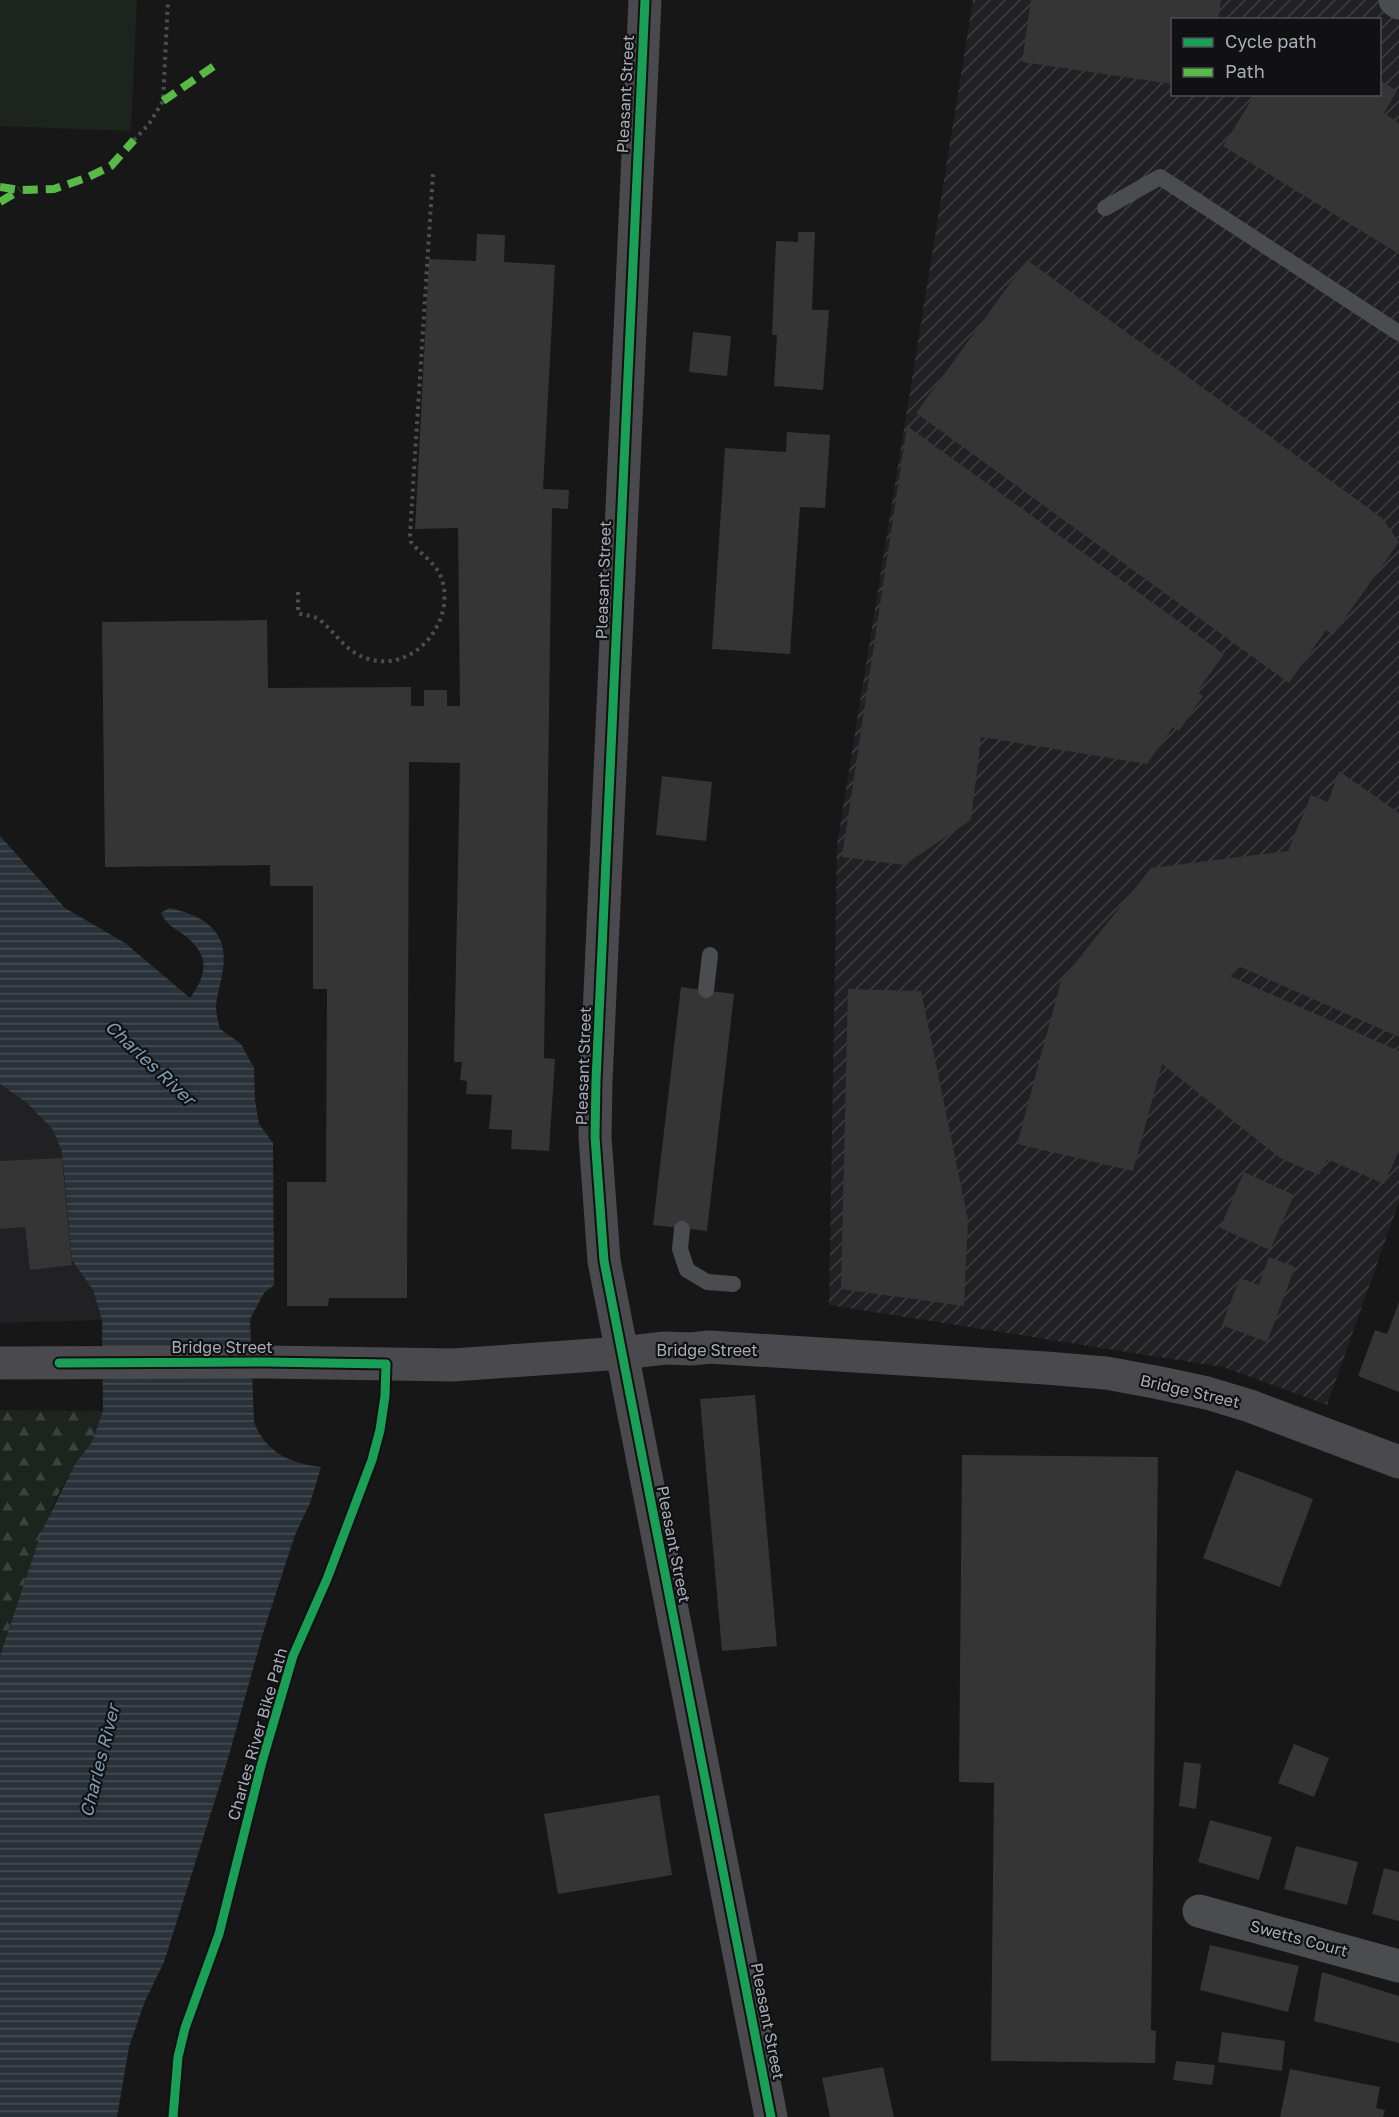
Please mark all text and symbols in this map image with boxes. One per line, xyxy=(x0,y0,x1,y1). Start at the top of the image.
legend xyxy=(1171,18,1381,96)
text: Cycle path xyxy=(1225,30,1317,52)
street label: Pleasant Street xyxy=(612,34,638,154)
text: Path xyxy=(1225,60,1265,82)
street label: Pleasant Street xyxy=(591,520,615,640)
street label: Pleasant Street xyxy=(571,1006,595,1126)
water label: Charles River xyxy=(101,1015,202,1111)
street label: Bridge Street xyxy=(171,1337,273,1357)
street label: Bridge Street xyxy=(656,1340,758,1360)
street label: Bridge Street xyxy=(1138,1370,1242,1412)
street label: Pleasant Street xyxy=(653,1484,695,1604)
street label: Charles River Bike Path xyxy=(223,1645,291,1823)
water label: Charles River xyxy=(74,1700,124,1819)
street label: Swetts Court xyxy=(1248,1915,1350,1961)
street label: Pleasant Street xyxy=(747,1961,789,2081)

